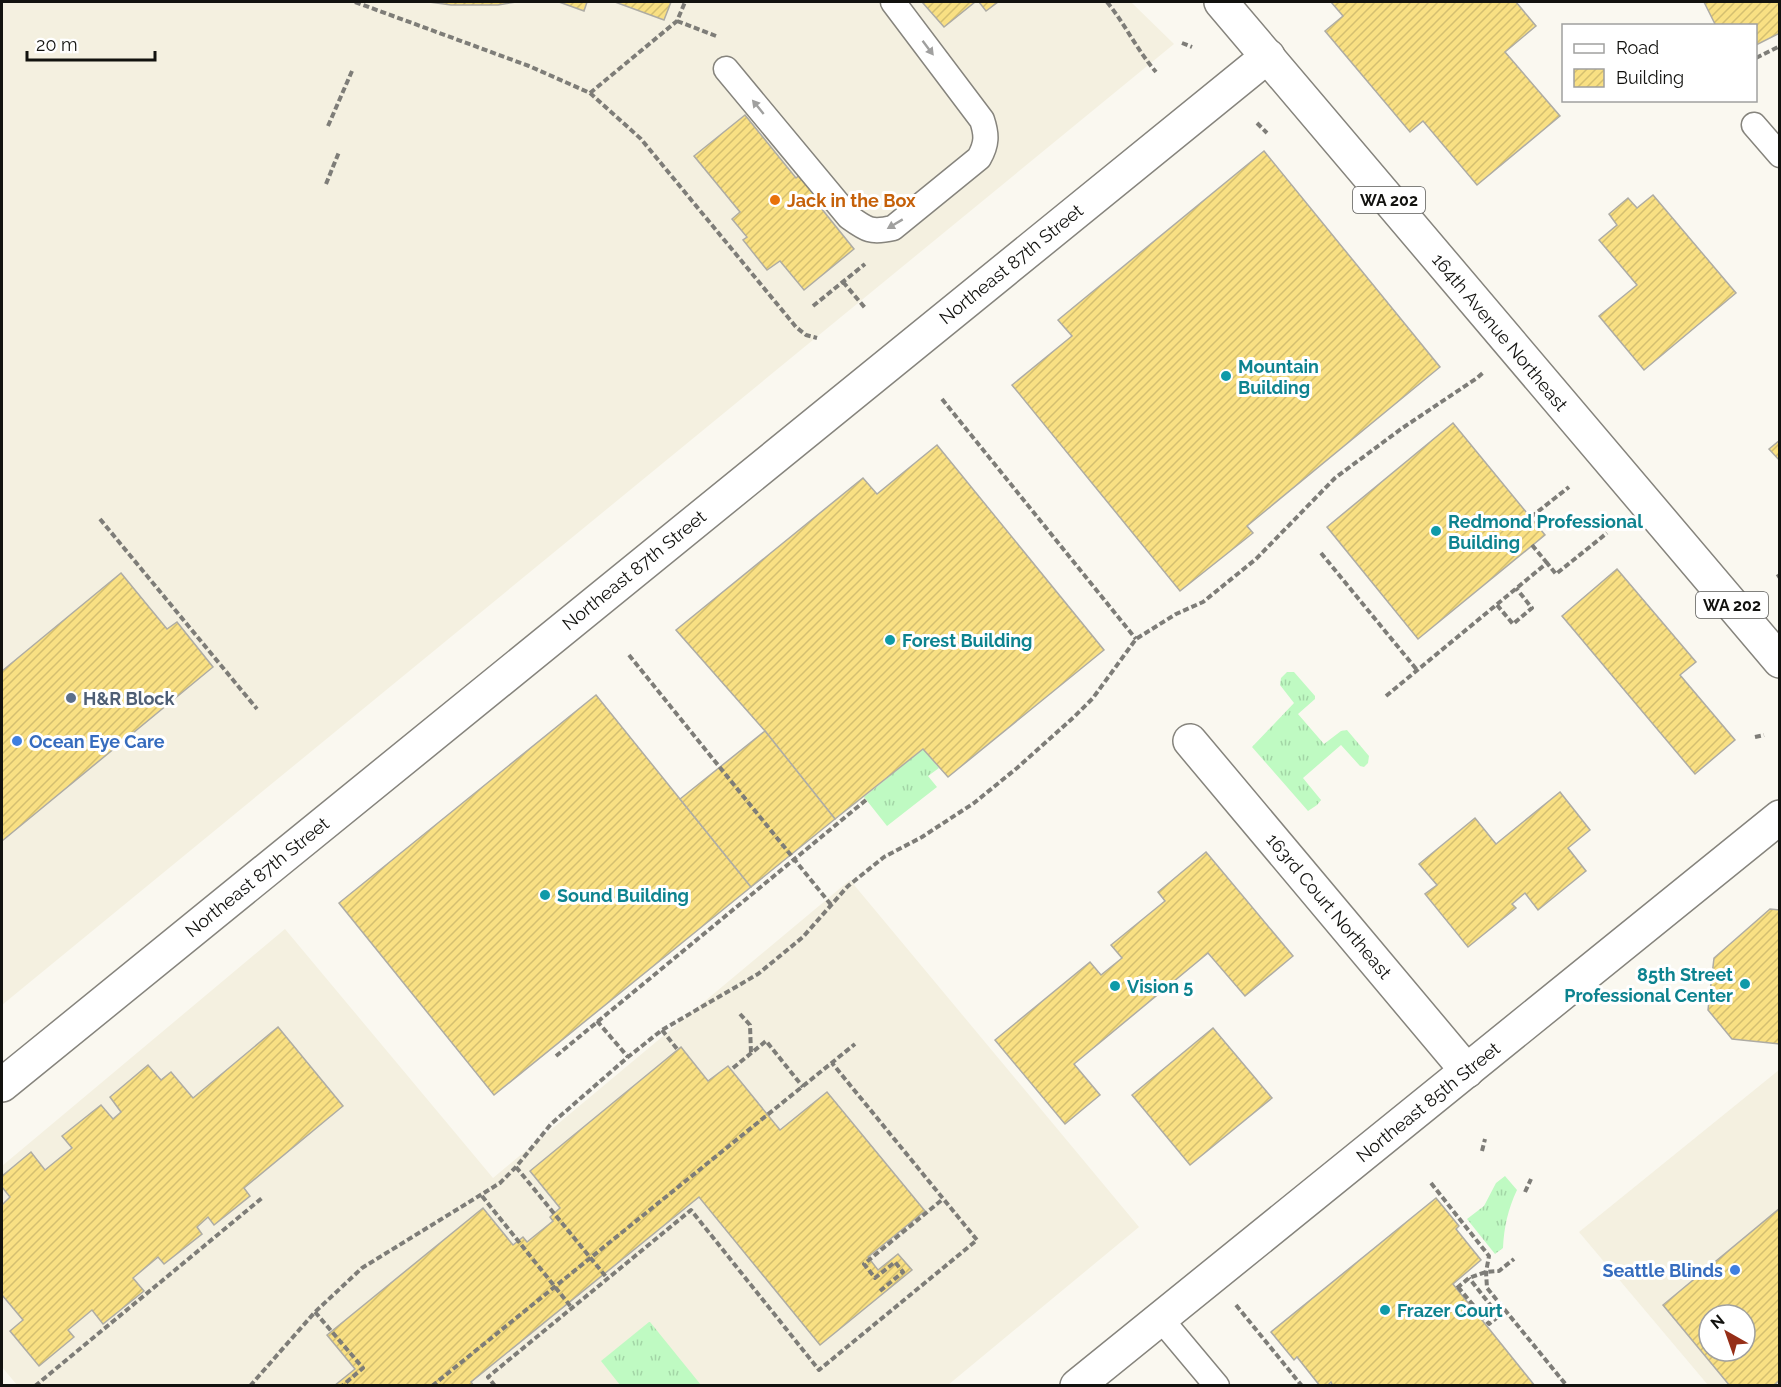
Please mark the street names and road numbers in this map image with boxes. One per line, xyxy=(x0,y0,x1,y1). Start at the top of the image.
road number: WA 202 xyxy=(1353,187,1425,213)
street label: Northeast 87th Street xyxy=(935,200,1087,328)
street label: 164th Avenue Northeast xyxy=(1428,249,1572,415)
street label: Northeast 87th Street xyxy=(558,506,710,634)
road number: WA 202 xyxy=(1696,592,1768,618)
street label: Northeast 87th Street xyxy=(181,813,333,941)
street label: 163rd Court Northeast xyxy=(1262,829,1396,983)
street label: Northeast 85th Street xyxy=(1352,1038,1504,1166)

